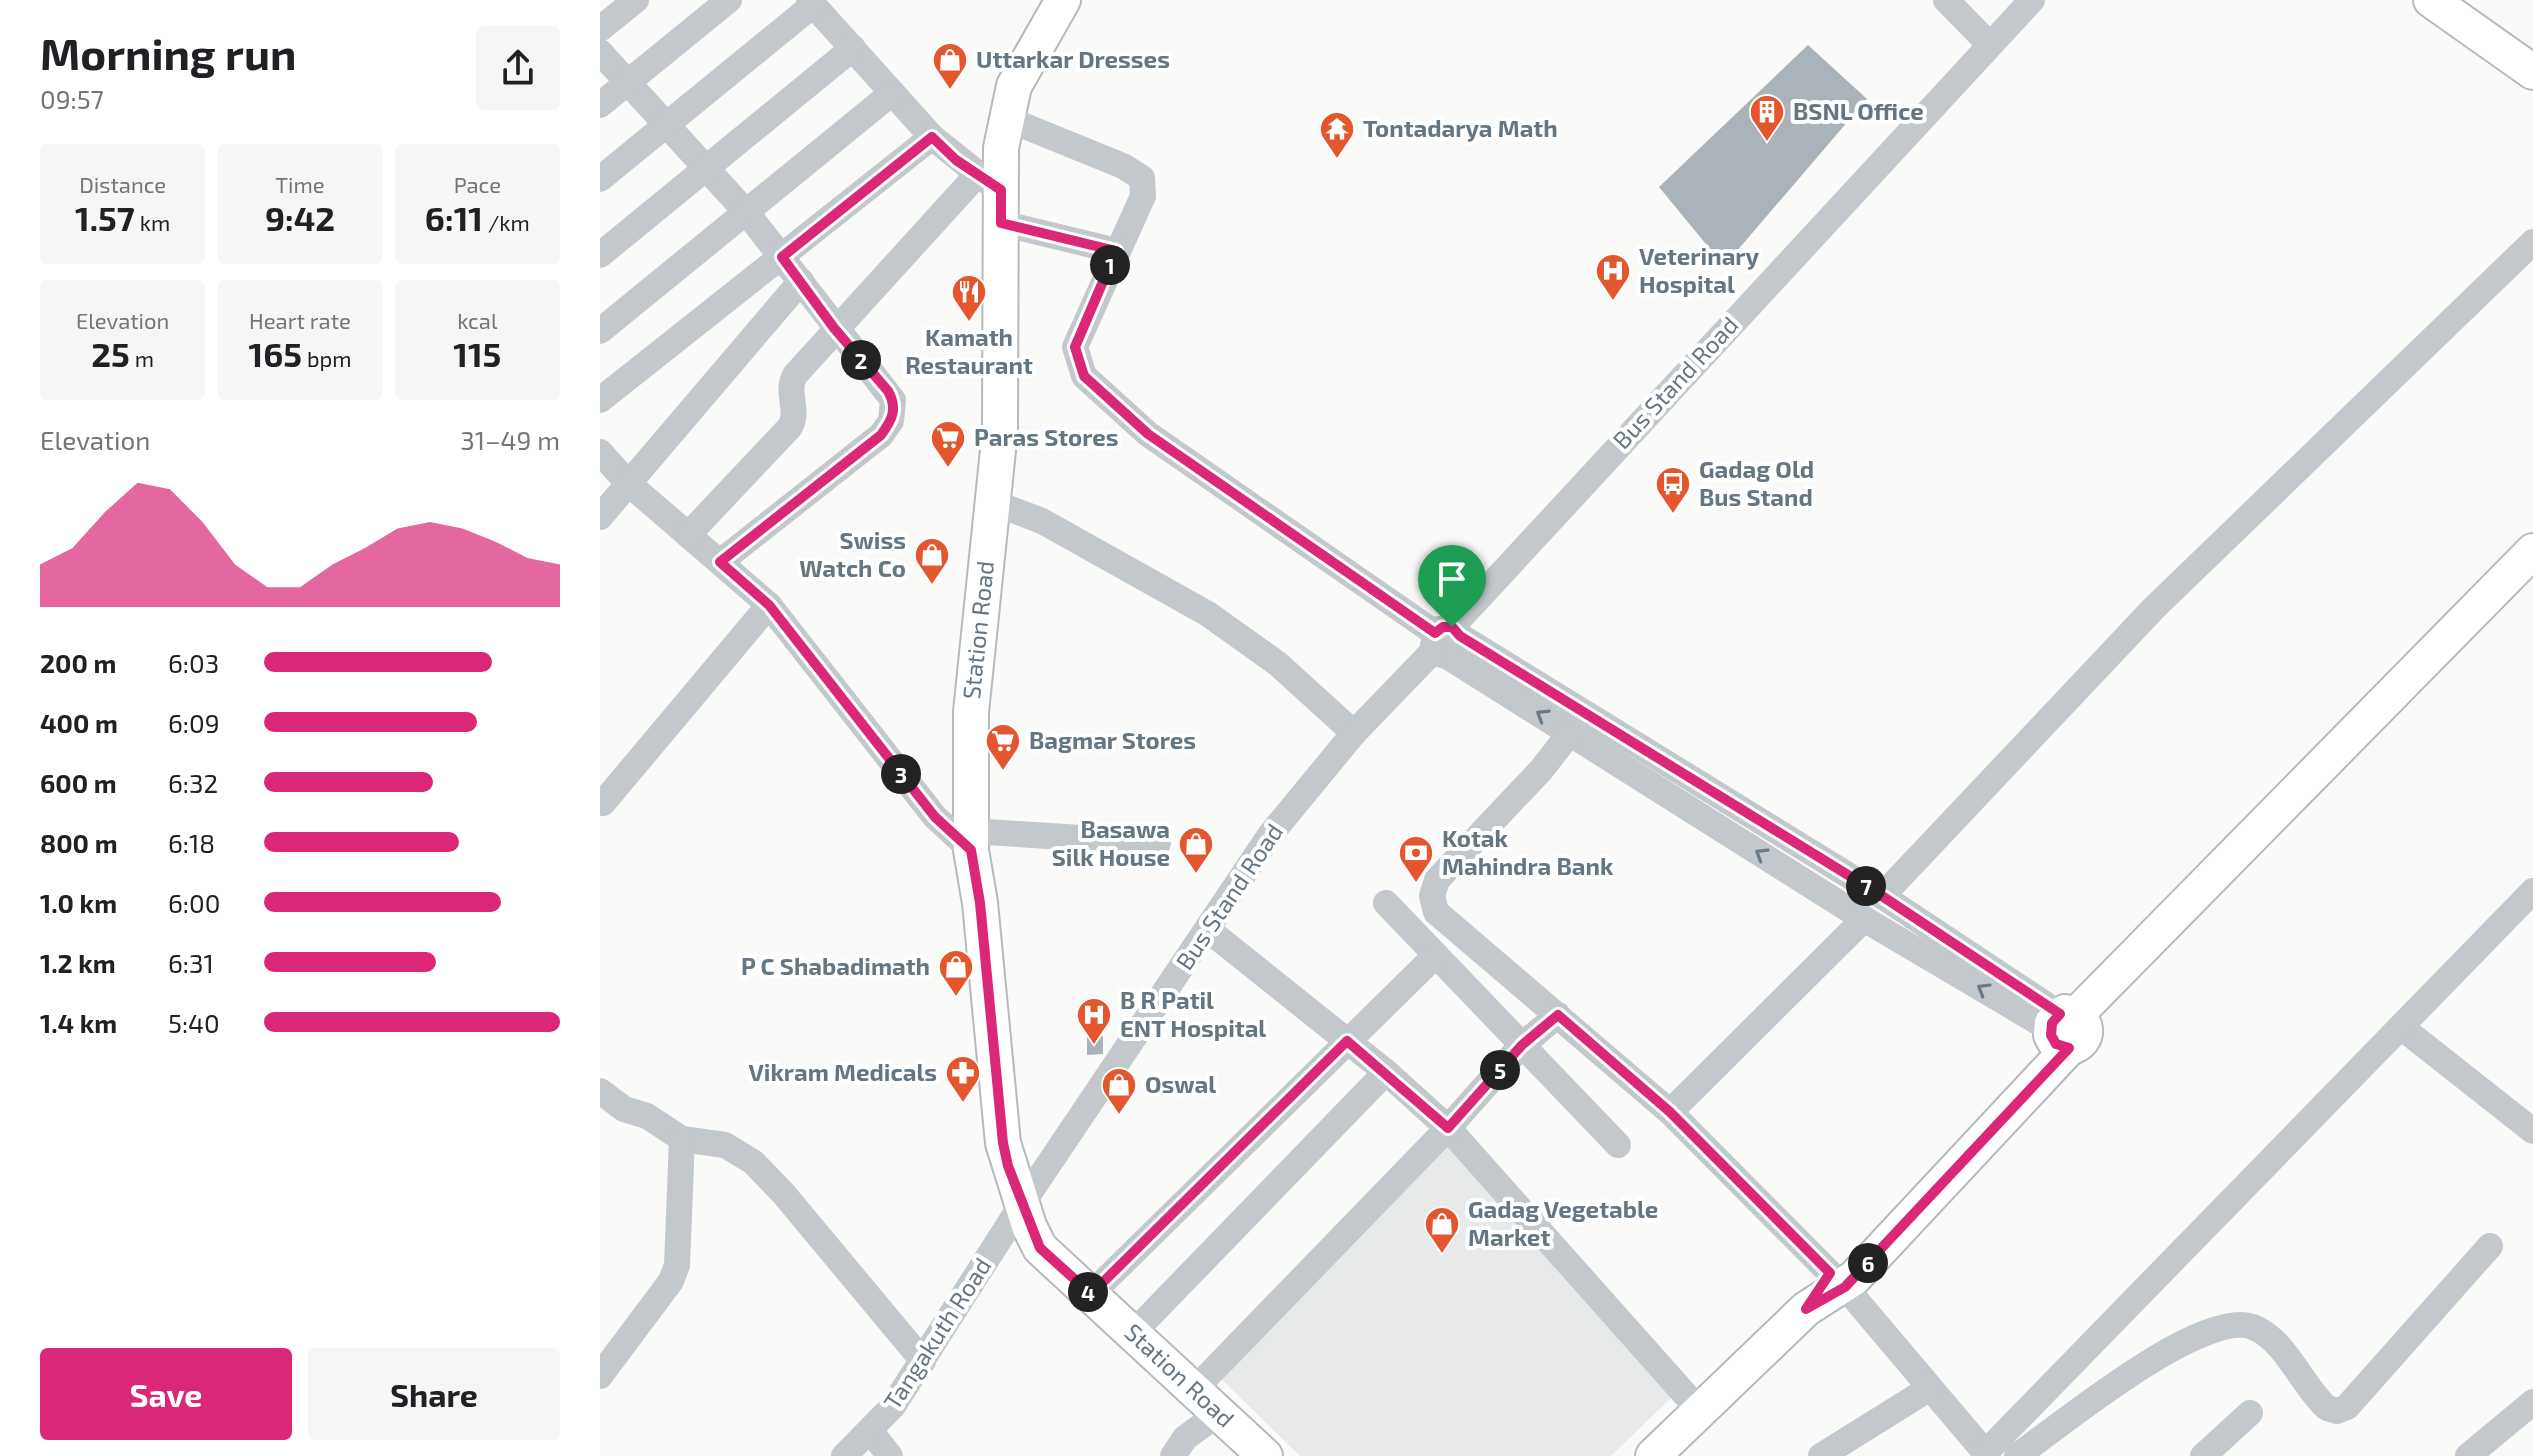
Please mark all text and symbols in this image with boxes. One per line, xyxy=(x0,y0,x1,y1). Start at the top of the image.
text: Morning run xyxy=(40,26,296,79)
button: share xyxy=(476,26,560,110)
shop icon: Uttarkar Dresses xyxy=(931,41,969,91)
place label: Uttarkar Dresses xyxy=(976,44,1170,73)
text: 09:57 xyxy=(40,83,104,114)
building icon: BSNL Office xyxy=(1748,93,1786,143)
place label: BSNL Office xyxy=(1793,96,1924,125)
temple icon: Tontadarya Math xyxy=(1318,110,1356,160)
place label: Tontadarya Math xyxy=(1363,113,1558,142)
text: Distance xyxy=(79,171,166,197)
text: Time xyxy=(275,171,325,197)
text: Pace xyxy=(454,171,501,197)
text: 1.57 xyxy=(75,197,135,238)
text: 9:42 xyxy=(265,197,335,238)
text: 6:11 xyxy=(425,197,483,238)
text: km xyxy=(135,209,170,235)
text: /km xyxy=(483,209,530,235)
place label: Veterinary Hospital xyxy=(1639,241,1760,298)
pin: 1 xyxy=(1090,245,1130,285)
text: 1 xyxy=(1105,252,1115,278)
hospital icon: Veterinary Hospital xyxy=(1594,252,1632,302)
restaurant icon: Kamath Restaurant xyxy=(950,273,988,323)
text: Elevation xyxy=(76,307,169,333)
text: Heart rate xyxy=(249,307,351,333)
text: kcal xyxy=(457,307,497,333)
street label: Bus Stand Road xyxy=(1606,310,1744,454)
place label: Kamath Restaurant xyxy=(905,322,1033,379)
text: 25 xyxy=(91,333,130,374)
text: 165 xyxy=(248,333,302,374)
text: 115 xyxy=(453,333,501,374)
pin: 2 xyxy=(841,340,881,380)
text: m xyxy=(130,345,154,371)
text: bpm xyxy=(302,345,352,371)
text: 2 xyxy=(855,347,867,373)
supermarket icon: Paras Stores xyxy=(929,419,967,469)
place label: Paras Stores xyxy=(974,422,1119,451)
text: Elevation xyxy=(40,424,150,455)
text: 31–49 m xyxy=(460,424,560,455)
place label: Gadag Old Bus Stand xyxy=(1699,454,1814,511)
bus stop icon: Gadag Old Bus Stand xyxy=(1654,465,1692,515)
place label: Swiss Watch Co xyxy=(799,525,906,582)
shop icon: Swiss Watch Co xyxy=(913,536,951,586)
pin xyxy=(1418,545,1486,627)
icon: arrive xyxy=(1430,557,1474,601)
street label: Station Road xyxy=(956,559,999,700)
text: 200 m xyxy=(40,647,116,678)
text: 6:03 xyxy=(168,647,219,678)
text: 400 m xyxy=(40,707,118,738)
text: 6:09 xyxy=(168,707,220,738)
one-way arrow xyxy=(1536,710,1550,725)
supermarket icon: Bagmar Stores xyxy=(984,722,1022,772)
place label: Bagmar Stores xyxy=(1029,725,1196,754)
pin: 3 xyxy=(881,754,921,794)
text: 3 xyxy=(895,761,907,787)
text: 600 m xyxy=(40,767,117,798)
text: 6:32 xyxy=(168,767,218,798)
place label: Basawa Silk House xyxy=(1052,814,1170,871)
street label: Bus Stand Road xyxy=(1169,818,1288,975)
place label: Kotak Mahindra Bank xyxy=(1442,823,1614,880)
shop icon: Basawa Silk House xyxy=(1177,825,1215,875)
text: 800 m xyxy=(40,827,118,858)
text: 6:18 xyxy=(168,827,215,858)
bank icon: Kotak Mahindra Bank xyxy=(1397,834,1435,884)
one-way arrow xyxy=(1756,848,1770,863)
pin: 7 xyxy=(1846,866,1886,906)
text: 7 xyxy=(1860,873,1872,899)
text: 1.0 km xyxy=(40,887,117,918)
text: 6:00 xyxy=(168,887,220,918)
text: 1.2 km xyxy=(40,947,116,978)
text: 6:31 xyxy=(168,947,214,978)
shop icon: P C Shabadimath xyxy=(937,948,975,998)
place label: P C Shabadimath xyxy=(741,951,930,980)
one-way arrow xyxy=(1977,983,1992,999)
place label: B R Patil ENT Hospital xyxy=(1120,985,1266,1042)
hospital icon: B R Patil ENT Hospital xyxy=(1075,996,1113,1046)
text: 1.4 km xyxy=(40,1007,117,1038)
text: 5:40 xyxy=(168,1007,220,1038)
pin: 5 xyxy=(1480,1050,1520,1090)
pharmacy icon: Vikram Medicals xyxy=(944,1054,982,1104)
place label: Vikram Medicals xyxy=(748,1057,937,1086)
text: 5 xyxy=(1494,1057,1506,1083)
shop icon: Oswal xyxy=(1100,1066,1138,1116)
place label: Oswal xyxy=(1145,1069,1216,1098)
place label: Gadag Vegetable Market xyxy=(1468,1194,1658,1251)
shop icon: Gadag Vegetable Market xyxy=(1423,1205,1461,1255)
pin: 6 xyxy=(1848,1243,1888,1283)
text: 6 xyxy=(1862,1250,1874,1276)
street label: Tangakuth Road xyxy=(877,1252,997,1414)
pin: 4 xyxy=(1068,1272,1108,1312)
text: 4 xyxy=(1081,1279,1095,1305)
street label: Station Road xyxy=(1119,1317,1241,1433)
button: Save xyxy=(40,1348,292,1440)
button: Share xyxy=(308,1348,560,1440)

